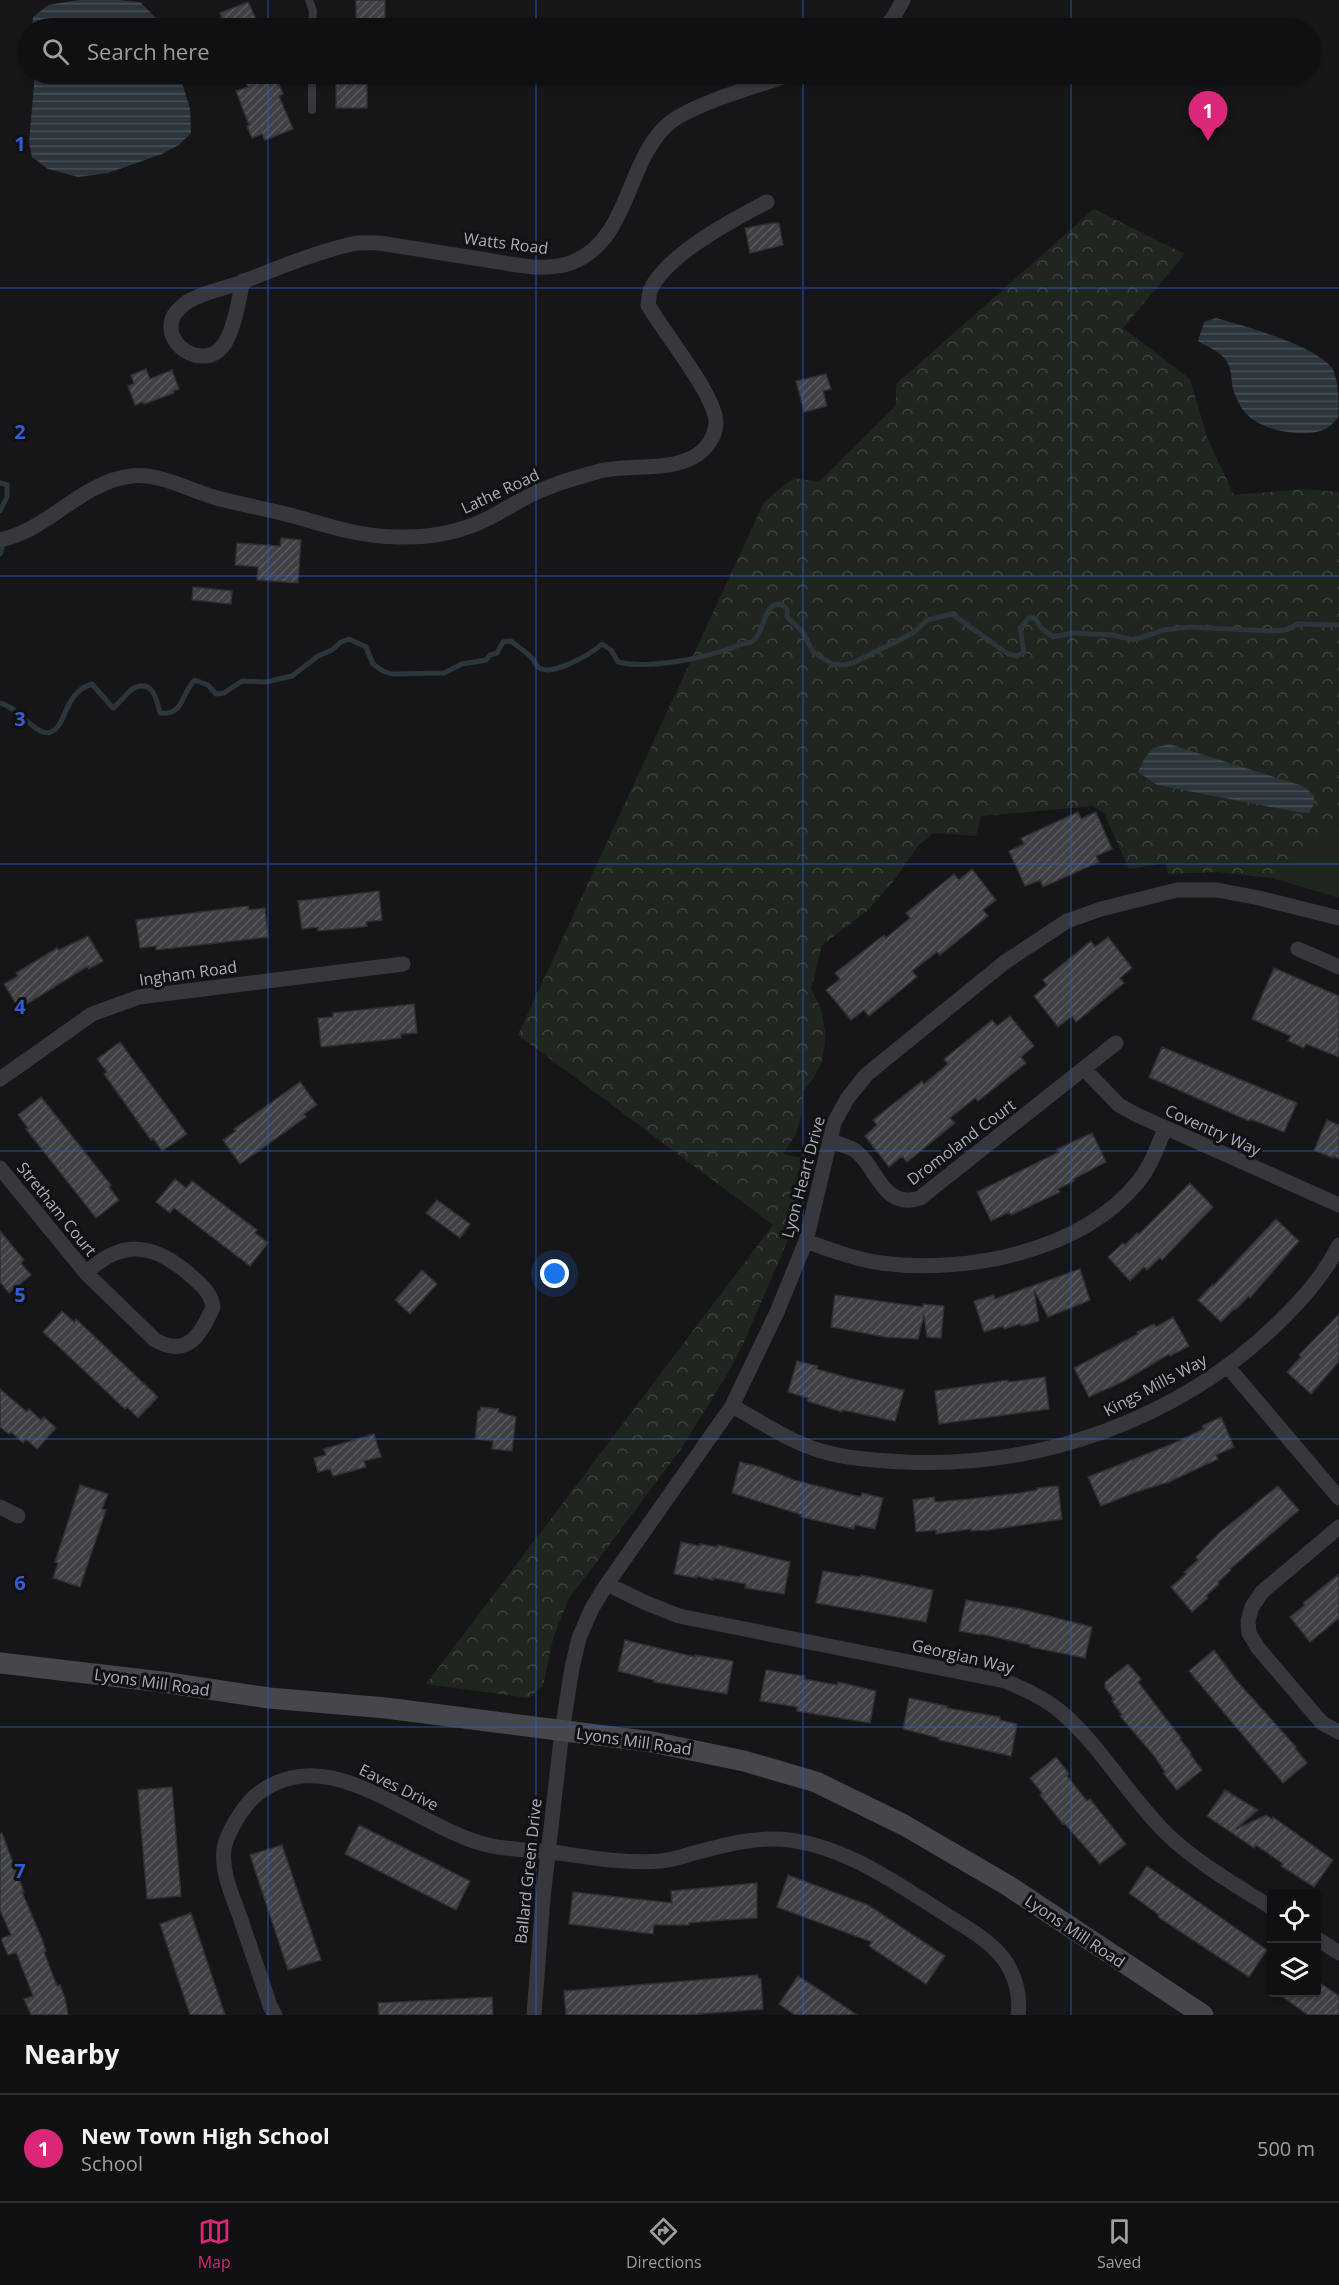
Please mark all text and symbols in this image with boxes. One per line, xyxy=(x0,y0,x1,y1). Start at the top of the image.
search box xyxy=(18,18,1321,84)
icon: search xyxy=(39,35,72,68)
text: Search here xyxy=(87,36,210,66)
pin: 1 xyxy=(1188,92,1228,141)
text: 1 xyxy=(14,130,26,157)
street label: Watts Road xyxy=(462,227,550,259)
text: 2 xyxy=(14,418,26,445)
street label: Lathe Road xyxy=(457,463,543,519)
text: 3 xyxy=(14,705,26,732)
street label: Ingham Road xyxy=(138,955,238,991)
text: 4 xyxy=(14,993,26,1020)
street label: Dromoland Court xyxy=(902,1094,1020,1190)
street label: Coventry Way xyxy=(1162,1099,1265,1161)
street label: Lyon Heart Drive xyxy=(776,1114,830,1240)
street label: Stretham Court xyxy=(12,1157,102,1261)
your location xyxy=(540,1259,569,1288)
text: 5 xyxy=(14,1281,26,1308)
street label: Kings Mills Way xyxy=(1099,1348,1211,1421)
text: 6 xyxy=(14,1569,26,1596)
street label: Georgian Way xyxy=(910,1634,1017,1679)
street label: Lyons Mill Road xyxy=(93,1663,211,1701)
street label: Lyons Mill Road xyxy=(575,1722,693,1760)
street label: Eaves Drive xyxy=(356,1758,442,1816)
street label: Ballard Green Drive xyxy=(509,1797,547,1945)
text: 7 xyxy=(14,1857,26,1884)
street label: Lyons Mill Road xyxy=(1021,1889,1129,1973)
map controls xyxy=(1267,1889,1321,1997)
button: locate xyxy=(1267,1889,1321,1943)
button: layers xyxy=(1267,1943,1321,1997)
text: Nearby xyxy=(24,2036,119,2072)
text: New Town High School xyxy=(81,2120,330,2150)
text: 1 xyxy=(38,2135,49,2162)
text: 500 m xyxy=(1257,2135,1315,2162)
text: School xyxy=(81,2150,143,2177)
tab: Map xyxy=(198,2215,231,2273)
tab: Directions xyxy=(626,2215,702,2273)
tab: Saved xyxy=(1097,2215,1141,2273)

